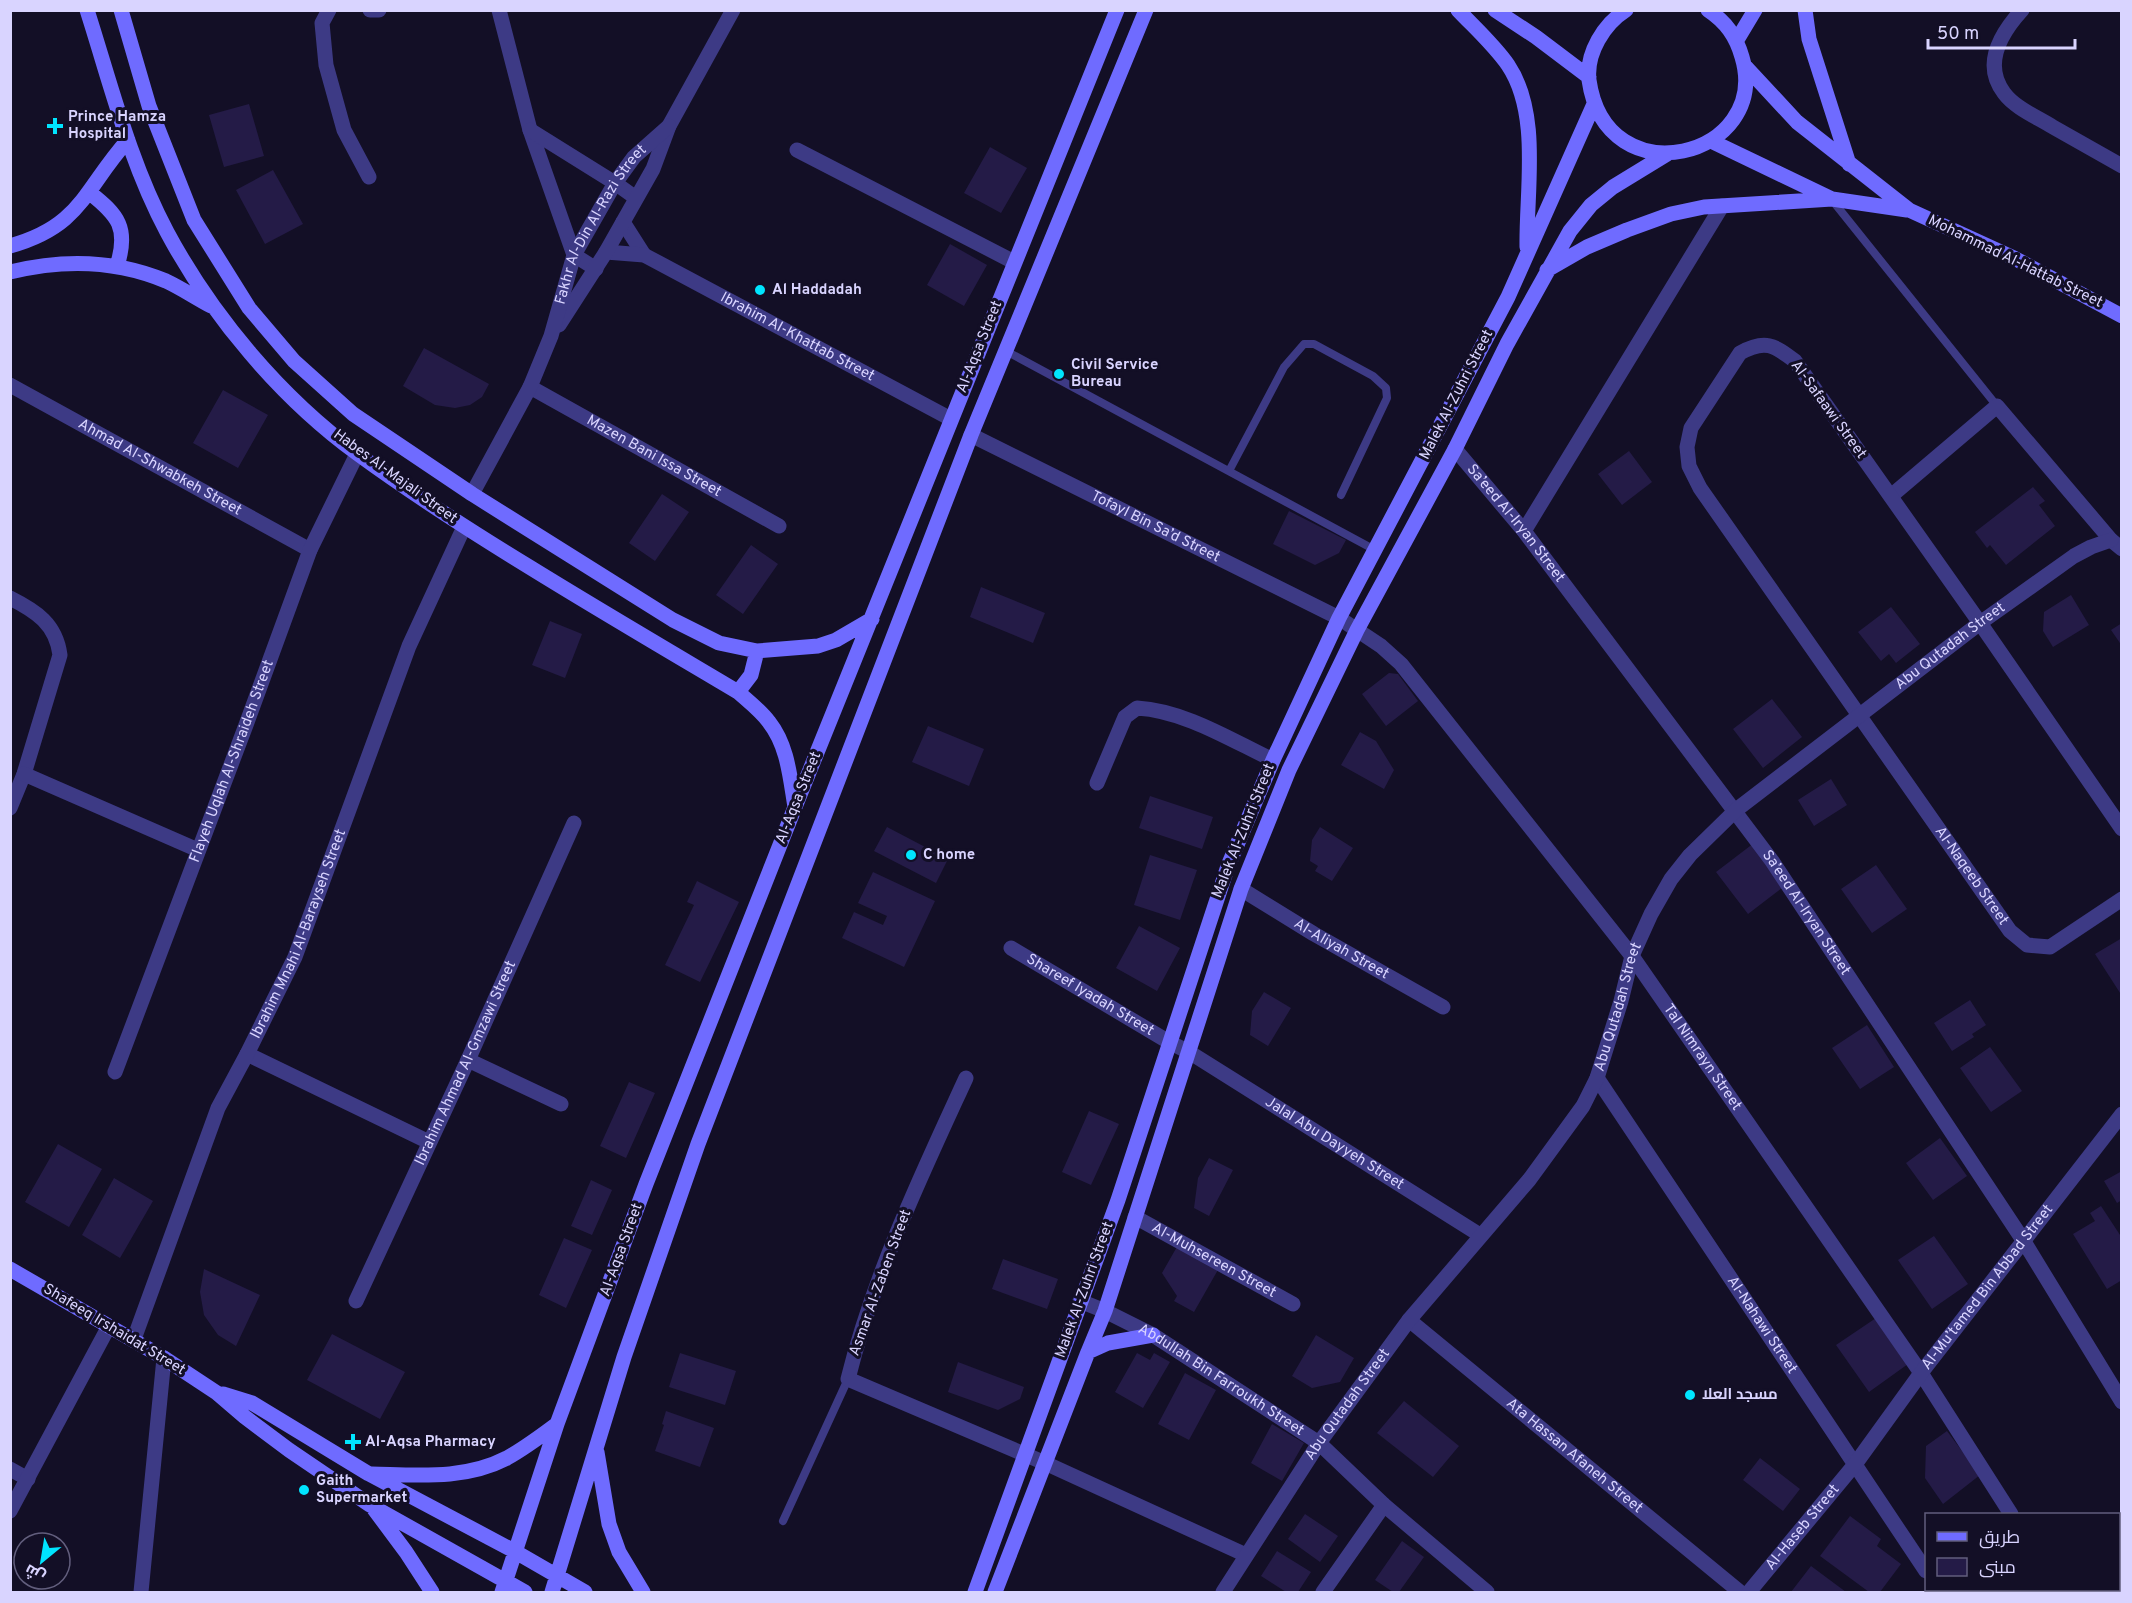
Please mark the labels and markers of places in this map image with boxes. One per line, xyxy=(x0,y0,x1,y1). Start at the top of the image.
place label: Prince Hamza Hospital xyxy=(68,108,166,144)
marker: Prince Hamza Hospital xyxy=(46,117,64,135)
place label: Al Haddadah xyxy=(772,281,862,300)
marker: Al Haddadah xyxy=(753,283,767,297)
place label: Civil Service Bureau xyxy=(1071,356,1158,392)
marker: Civil Service Bureau xyxy=(1052,367,1066,381)
place label: C home xyxy=(923,846,975,865)
marker: C home xyxy=(904,848,918,862)
place label: مسجد العلا xyxy=(1702,1386,1778,1405)
marker: مسجد العلا xyxy=(1683,1388,1697,1402)
place label: Al-Aqsa Pharmacy xyxy=(365,1433,496,1452)
marker: Al-Aqsa Pharmacy xyxy=(346,1435,360,1449)
place label: Gaith Supermarket xyxy=(316,1472,407,1508)
marker: Gaith Supermarket xyxy=(297,1483,311,1497)

